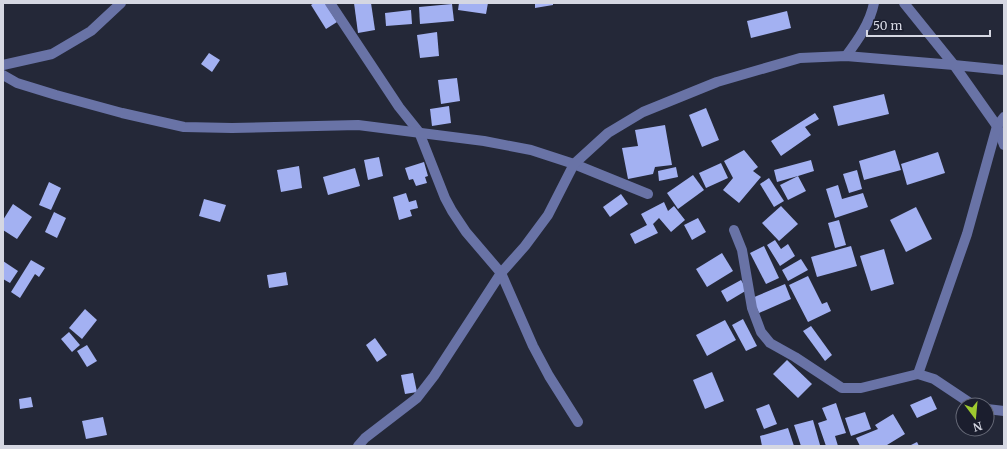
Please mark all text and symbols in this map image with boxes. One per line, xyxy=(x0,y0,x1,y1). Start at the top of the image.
scale bar xyxy=(867,12,990,38)
text: 50 m xyxy=(873,18,902,33)
north arrow xyxy=(955,397,995,437)
text: N xyxy=(971,419,984,435)

